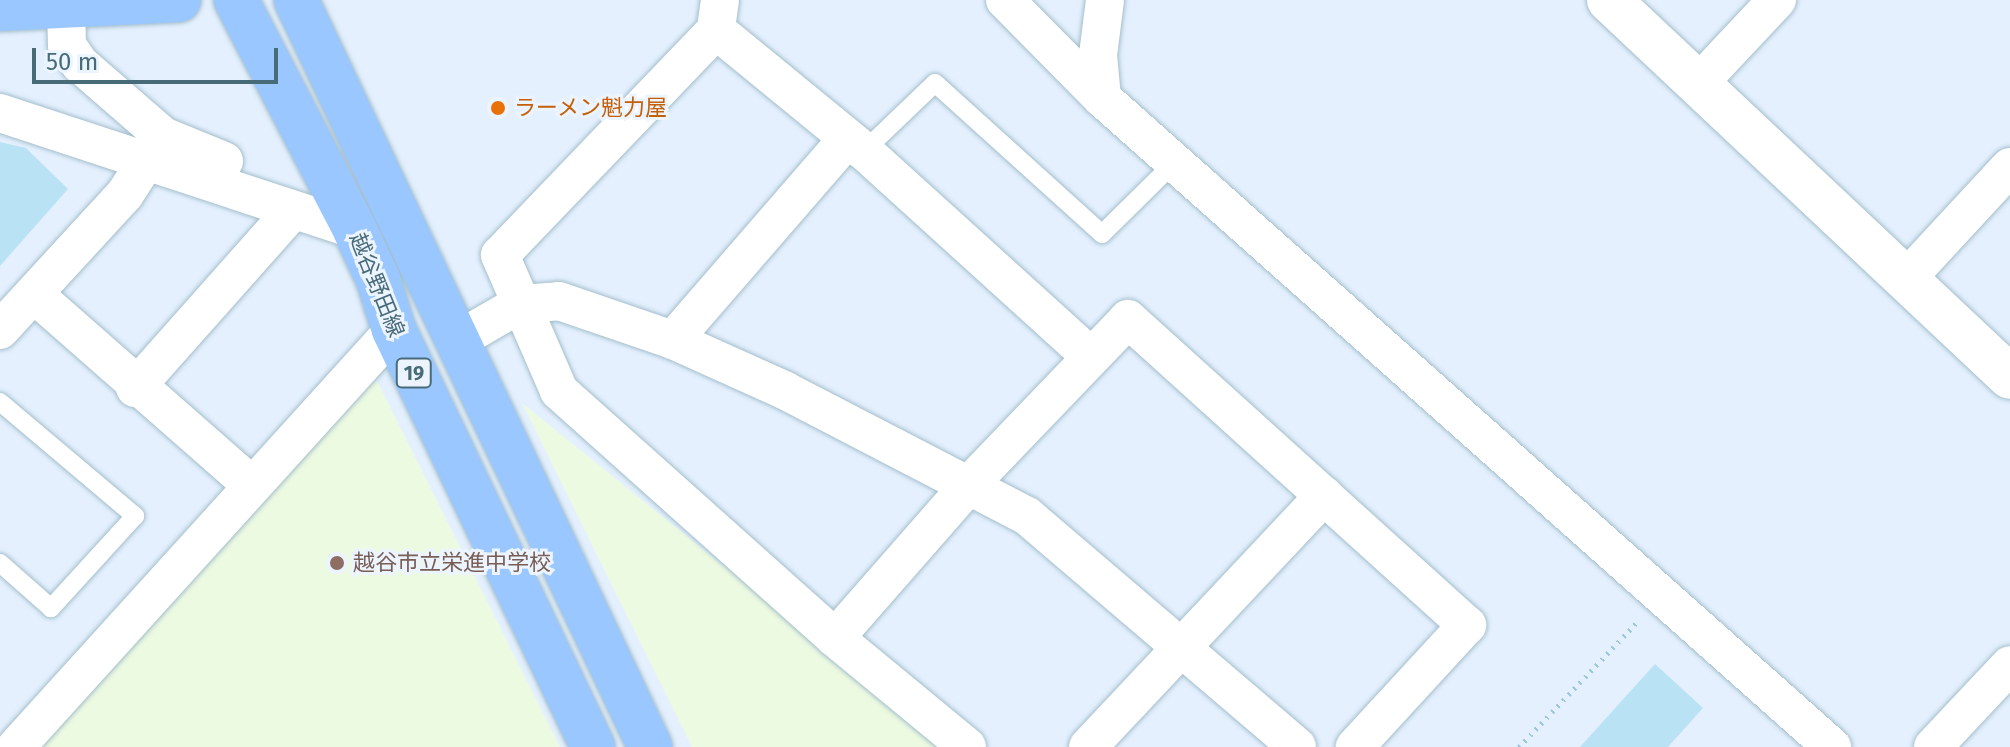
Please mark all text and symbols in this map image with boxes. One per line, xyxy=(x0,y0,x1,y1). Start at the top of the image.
scale bar xyxy=(36,32,282,82)
text: 50 m xyxy=(46,48,98,76)
place label: ラーメン魁力屋 xyxy=(514,95,668,121)
marker: ラーメン魁力屋 xyxy=(489,99,507,117)
street label: 越谷野田線 xyxy=(344,229,410,341)
road number: 19 xyxy=(394,357,434,389)
place label: 越谷市立栄進中学校 xyxy=(353,550,551,576)
marker: 越谷市立栄進中学校 xyxy=(328,554,346,572)

